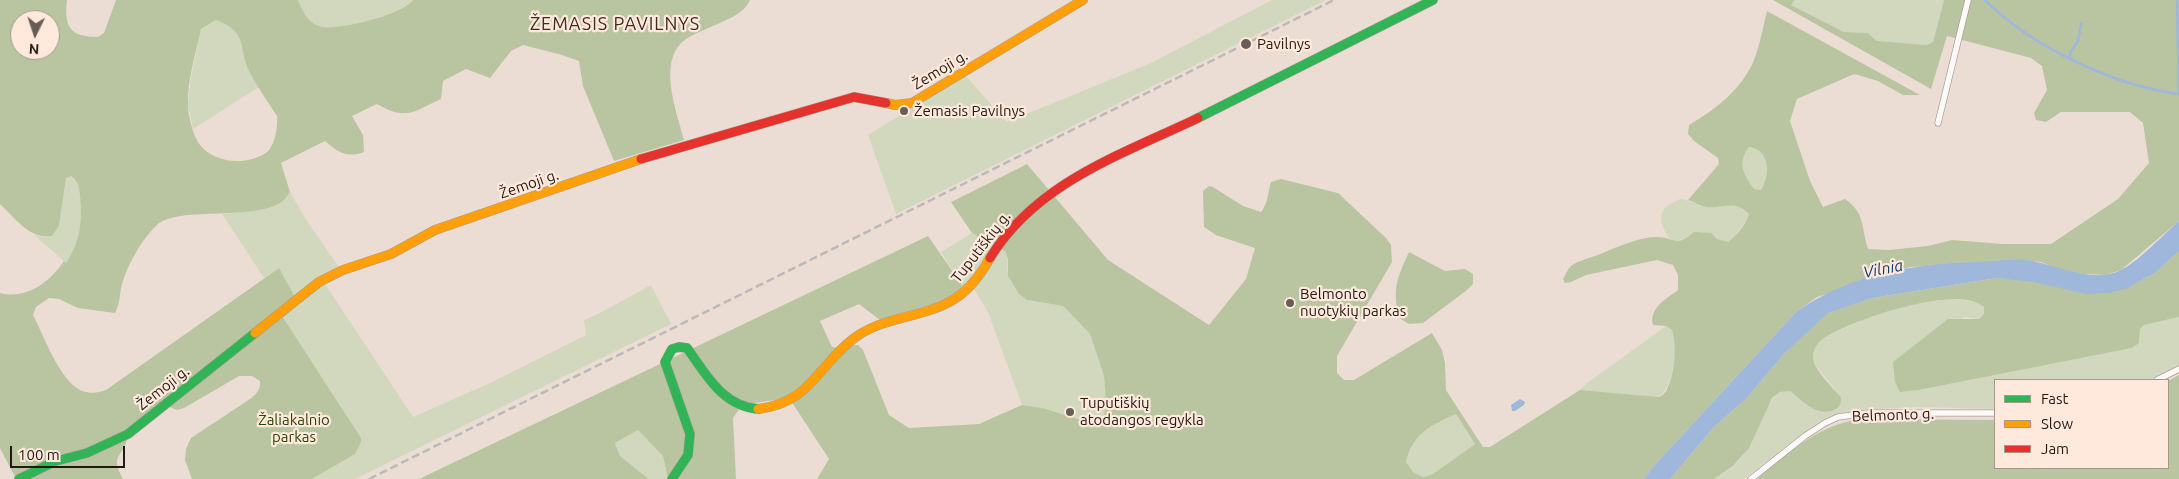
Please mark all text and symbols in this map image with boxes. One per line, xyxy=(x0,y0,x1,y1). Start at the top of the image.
north arrow xyxy=(10,10,60,60)
district label: ŽEMASIS PAVILNYS xyxy=(528,13,702,35)
place label: Pavilnys xyxy=(1257,35,1311,53)
marker: Pavilnys xyxy=(1239,37,1253,51)
text: N xyxy=(28,41,40,57)
street label: Žemoji g. xyxy=(909,46,971,94)
place label: Žemasis Pavilnys xyxy=(914,102,1025,120)
marker: Žemasis Pavilnys xyxy=(898,105,910,117)
street label: Žemoji g. xyxy=(497,165,561,203)
street label: Tuputiškių g. xyxy=(948,208,1014,286)
water label: Vilnia xyxy=(1862,256,1904,282)
place label: Belmonto nuotykių parkas xyxy=(1300,285,1406,320)
marker: Belmonto nuotykių parkas xyxy=(1284,297,1296,309)
street label: Žemoji g. xyxy=(133,362,193,414)
legend xyxy=(1994,379,2169,469)
text: Fast xyxy=(2041,390,2068,407)
place label: Tuputiškių atodangos regykla xyxy=(1080,394,1204,429)
street label: Belmonto g. xyxy=(1852,405,1934,425)
marker: Tuputiškių atodangos regykla xyxy=(1064,406,1076,418)
park label: Žaliakalnio parkas xyxy=(258,411,330,446)
text: Slow xyxy=(2041,415,2073,432)
scale bar xyxy=(12,436,128,468)
text: Jam xyxy=(2041,440,2069,457)
text: 100 m xyxy=(18,446,60,463)

